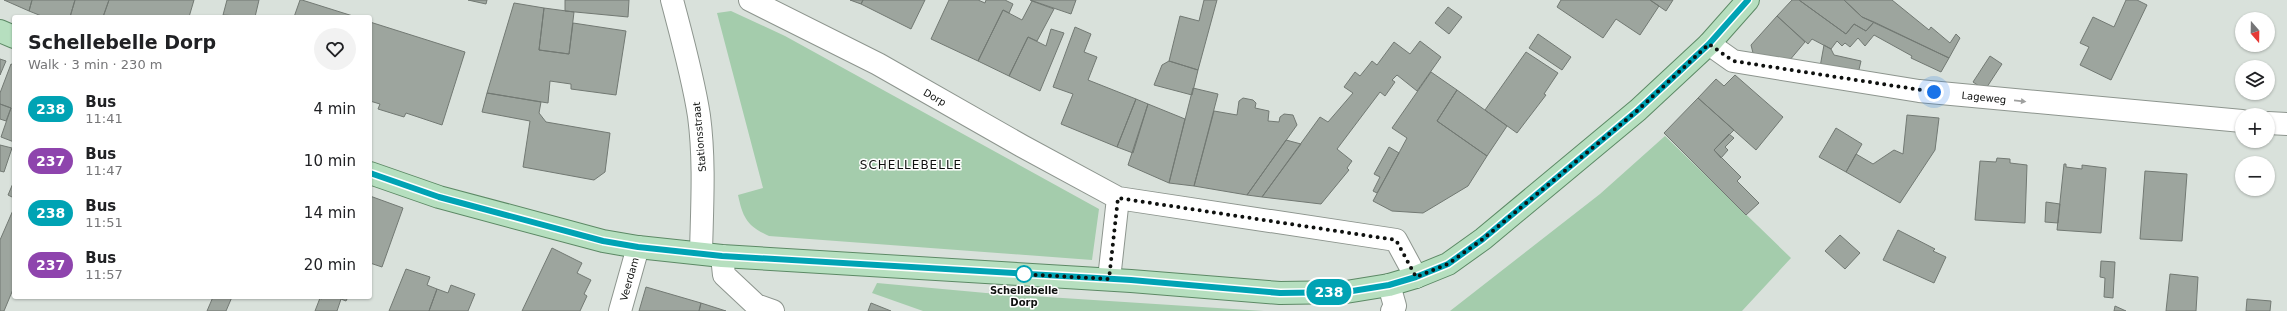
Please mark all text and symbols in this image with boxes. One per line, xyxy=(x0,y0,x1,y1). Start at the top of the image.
north arrow xyxy=(2235,12,2275,52)
map controls xyxy=(2235,12,2275,196)
button: heart xyxy=(314,28,356,70)
text: Schellebelle Dorp xyxy=(28,31,216,53)
text: Walk · 3 min · 230 m xyxy=(28,57,162,72)
button: layers xyxy=(2235,60,2275,100)
your location xyxy=(1924,82,1944,102)
street label: Dorp xyxy=(921,87,948,108)
street label: Lageweg xyxy=(1961,90,2007,105)
text: Bus xyxy=(85,93,116,111)
one-way arrow xyxy=(2014,97,2026,104)
text: 4 min xyxy=(313,100,356,118)
text: 238 xyxy=(36,101,65,117)
street label: Stationsstraat xyxy=(691,101,708,172)
button: + xyxy=(2235,108,2275,148)
text: 11:41 xyxy=(85,111,123,126)
text: Bus xyxy=(85,145,116,163)
text: 10 min xyxy=(304,152,356,170)
text: 237 xyxy=(36,153,65,169)
button: − xyxy=(2235,156,2275,196)
district label: SCHELLEBELLE xyxy=(860,158,962,172)
text: 11:47 xyxy=(85,163,123,178)
text: Bus xyxy=(85,197,116,215)
text: 14 min xyxy=(304,204,356,222)
text: 238 xyxy=(36,205,65,221)
text: 11:51 xyxy=(85,215,123,230)
text: Bus xyxy=(85,249,116,267)
text: 20 min xyxy=(304,256,356,274)
street label: Veerdam xyxy=(618,256,641,302)
text: 237 xyxy=(36,257,65,273)
marker: Schellebelle Dorp xyxy=(1015,265,1033,283)
text: 11:57 xyxy=(85,267,123,282)
line badge: 238 xyxy=(1306,279,1352,305)
text: 238 xyxy=(1314,284,1344,300)
place label: Schellebelle Dorp xyxy=(990,285,1058,308)

